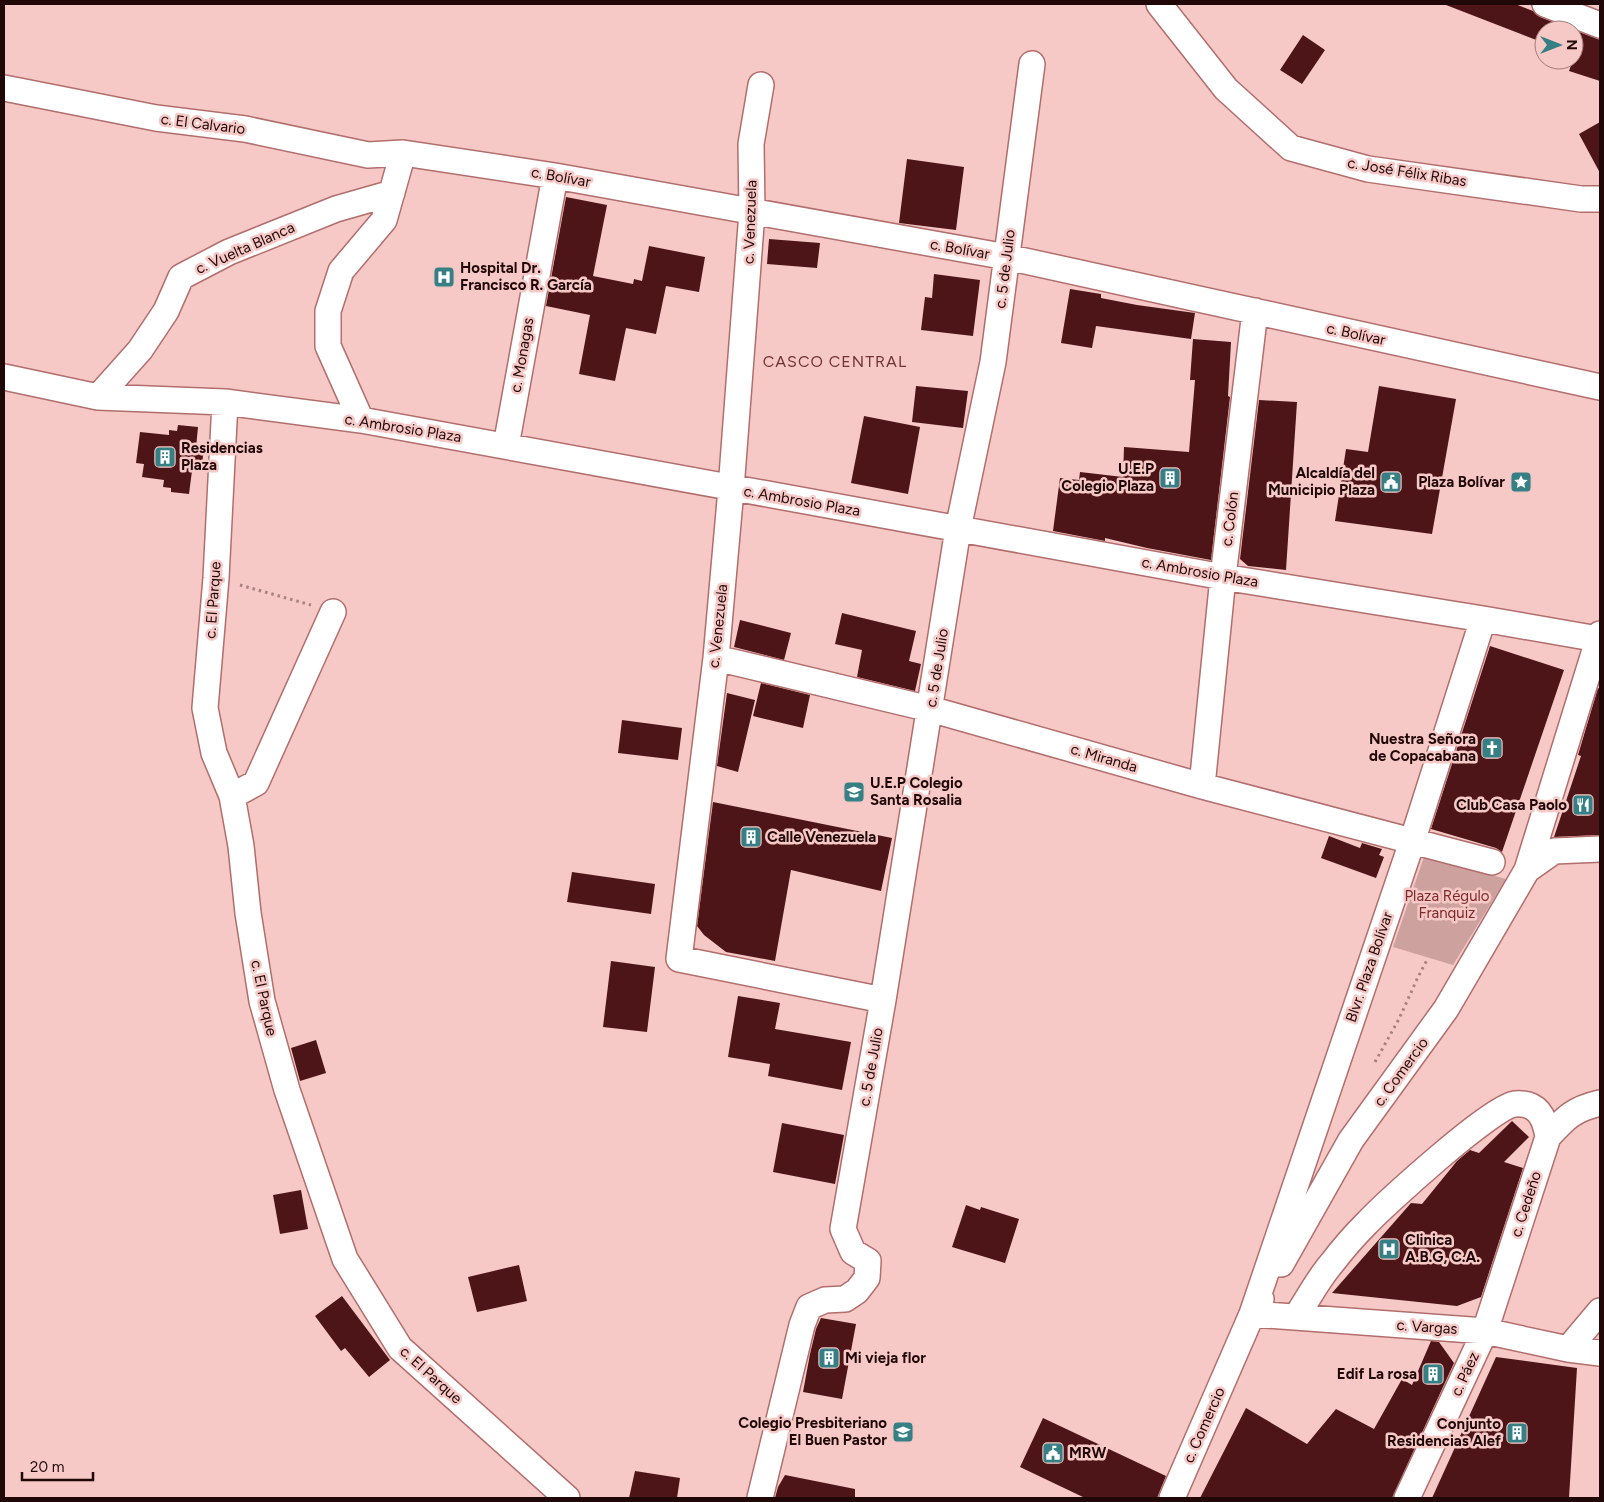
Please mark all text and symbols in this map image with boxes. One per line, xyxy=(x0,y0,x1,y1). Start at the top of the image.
north arrow xyxy=(1534,20,1584,70)
text: N xyxy=(1563,40,1580,50)
street label: c. El Calvario xyxy=(160,110,247,138)
street label: c. José Félix Ribas xyxy=(1346,154,1468,190)
street label: c. Bolívar xyxy=(530,163,592,191)
street label: c. Venezuela xyxy=(740,180,760,264)
street label: c. Vuelta Blanca xyxy=(193,218,297,278)
street label: c. 5 de Julio xyxy=(991,228,1019,310)
street label: c. Bolívar xyxy=(929,235,991,263)
place label: Hospital Dr. Francisco R. García xyxy=(460,259,592,294)
hospital icon: Hospital Dr. Francisco R. García xyxy=(432,265,456,289)
street label: c. Monagas xyxy=(507,316,537,394)
street label: c. Bolívar xyxy=(1325,319,1387,349)
district label: CASCO CENTRAL xyxy=(763,352,907,371)
street label: c. Ambrosio Plaza xyxy=(343,410,463,446)
place label: Residencias Plaza xyxy=(181,439,263,474)
building icon: Residencias Plaza xyxy=(153,445,177,469)
place label: U.E.P Colegio Plaza xyxy=(1061,460,1154,495)
place label: Alcaldía del Municipio Plaza xyxy=(1268,464,1375,499)
building icon: U.E.P Colegio Plaza xyxy=(1158,466,1182,490)
public building icon: Alcaldía del Municipio Plaza xyxy=(1379,470,1403,494)
place icon: Plaza Bolívar xyxy=(1509,470,1533,494)
place label: Plaza Bolívar xyxy=(1418,473,1505,491)
street label: c. Ambrosio Plaza xyxy=(742,482,862,520)
street label: c. Colón xyxy=(1218,491,1242,547)
street label: c. Ambrosio Plaza xyxy=(1140,553,1260,591)
street label: c. El Parque xyxy=(201,561,225,639)
street label: c. Venezuela xyxy=(705,583,731,669)
street label: c. 5 de Julio xyxy=(922,627,952,709)
place label: Nuestra Señora de Copacabana xyxy=(1369,730,1476,765)
church icon: Nuestra Señora de Copacabana xyxy=(1480,736,1504,760)
street label: c. Miranda xyxy=(1069,740,1139,776)
place label: U.E.P Colegio Santa Rosalia xyxy=(870,774,963,809)
school or university icon: U.E.P Colegio Santa Rosalia xyxy=(842,780,866,804)
restaurant icon: Club Casa Paolo xyxy=(1571,793,1595,817)
place label: Club Casa Paolo xyxy=(1456,796,1567,814)
building icon: Calle Venezuela xyxy=(739,825,763,849)
place label: Calle Venezuela xyxy=(767,828,876,846)
park label: Plaza Régulo Franquiz xyxy=(1404,887,1490,922)
street label: Blvr. Plaza Bolívar xyxy=(1342,909,1396,1025)
street label: c. El Parque xyxy=(247,958,281,1038)
street label: c. 5 de Julio xyxy=(855,1026,887,1108)
street label: c. Comercio xyxy=(1370,1034,1432,1110)
street label: c. Cedeño xyxy=(1507,1169,1545,1239)
place label: Clinica A.B.G, C.A. xyxy=(1405,1231,1480,1266)
hospital icon: Clinica A.B.G, C.A. xyxy=(1377,1237,1401,1261)
street label: c. Vargas xyxy=(1396,1316,1458,1338)
street label: c. El Parque xyxy=(396,1342,466,1408)
building icon: Mi vieja flor xyxy=(817,1346,841,1370)
place label: Mi vieja flor xyxy=(845,1349,926,1367)
street label: c. Páez xyxy=(1447,1349,1483,1399)
building icon: Edif La rosa xyxy=(1421,1362,1445,1386)
place label: Edif La rosa xyxy=(1337,1365,1417,1383)
street label: c. Comercio xyxy=(1179,1384,1229,1466)
place label: Colegio Presbiteriano El Buen Pastor xyxy=(738,1414,887,1449)
place label: Conjunto Residencias Alef xyxy=(1387,1415,1501,1450)
school or university icon: Colegio Presbiteriano El Buen Pastor xyxy=(891,1420,915,1444)
building icon: Conjunto Residencias Alef xyxy=(1505,1421,1529,1445)
public building icon: MRW xyxy=(1041,1441,1065,1465)
place label: MRW xyxy=(1069,1444,1107,1462)
scale bar xyxy=(22,1450,94,1482)
text: 20 m xyxy=(30,1458,64,1476)

